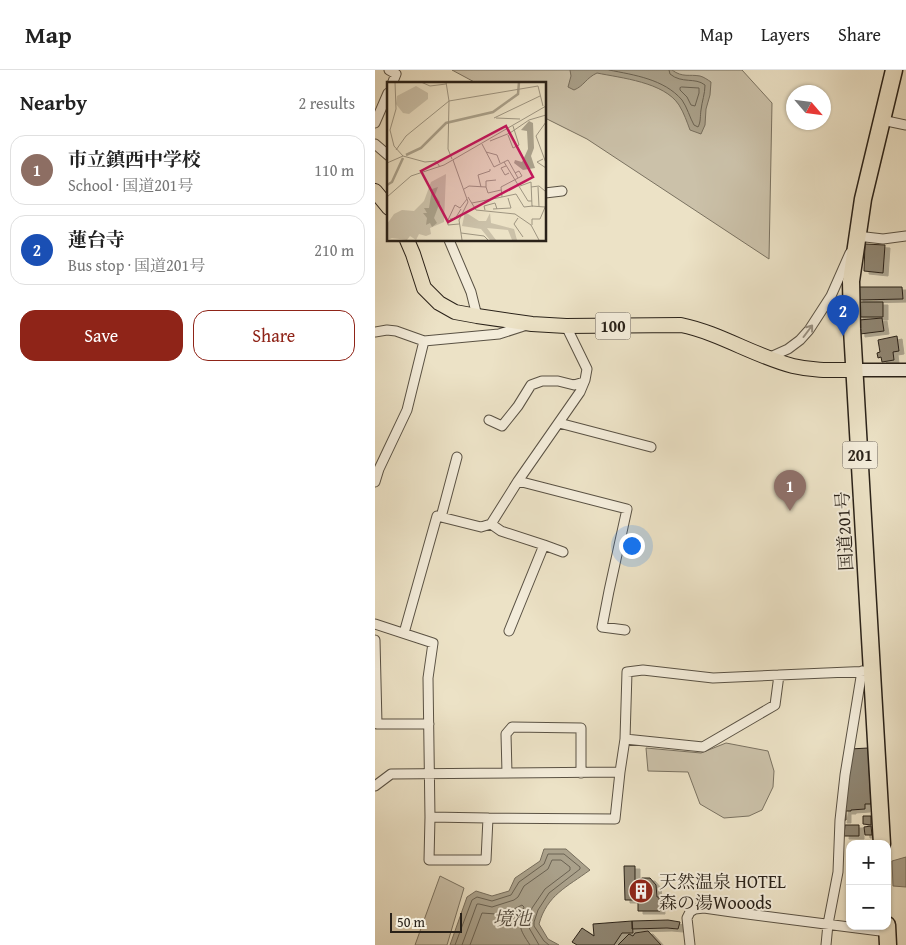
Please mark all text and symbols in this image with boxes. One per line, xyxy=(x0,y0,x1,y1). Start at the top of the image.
text: Map xyxy=(25,17,72,52)
text: Map xyxy=(700,21,733,48)
text: Layers xyxy=(761,21,810,48)
text: Share xyxy=(838,21,881,48)
inset map xyxy=(387,82,546,241)
north arrow xyxy=(786,85,831,130)
text: Nearby xyxy=(20,87,87,118)
text: 2 results xyxy=(298,91,355,115)
text: 市立鎮西中学校 xyxy=(68,145,201,173)
text: 1 xyxy=(33,158,41,182)
text: 110 m xyxy=(314,158,354,182)
text: School · 国道201号 xyxy=(68,173,193,197)
text: 蓮台寺 xyxy=(68,225,125,253)
text: 2 xyxy=(33,238,41,262)
text: 210 m xyxy=(314,238,354,262)
text: Bus stop · 国道201号 xyxy=(68,253,205,277)
pin: 2 xyxy=(827,295,859,336)
button: Save xyxy=(20,310,183,361)
button: Share xyxy=(193,310,355,361)
road number: 100 xyxy=(595,312,631,340)
one-way arrow xyxy=(802,325,813,338)
road number: 201 xyxy=(843,442,877,468)
pin: 1 xyxy=(774,470,806,511)
street label: 国道201号 xyxy=(828,490,860,572)
your location xyxy=(619,533,645,559)
map controls xyxy=(846,840,891,930)
button: + xyxy=(846,840,891,885)
place label: 天然温泉 HOTEL 森の湯Wooods xyxy=(659,868,786,916)
building icon: 天然温泉 HOTEL 森の湯Wooods xyxy=(628,878,654,904)
button: − xyxy=(846,885,891,930)
water label: 境池 xyxy=(493,904,533,932)
scale bar xyxy=(390,910,463,933)
text: 50 m xyxy=(397,912,425,932)

